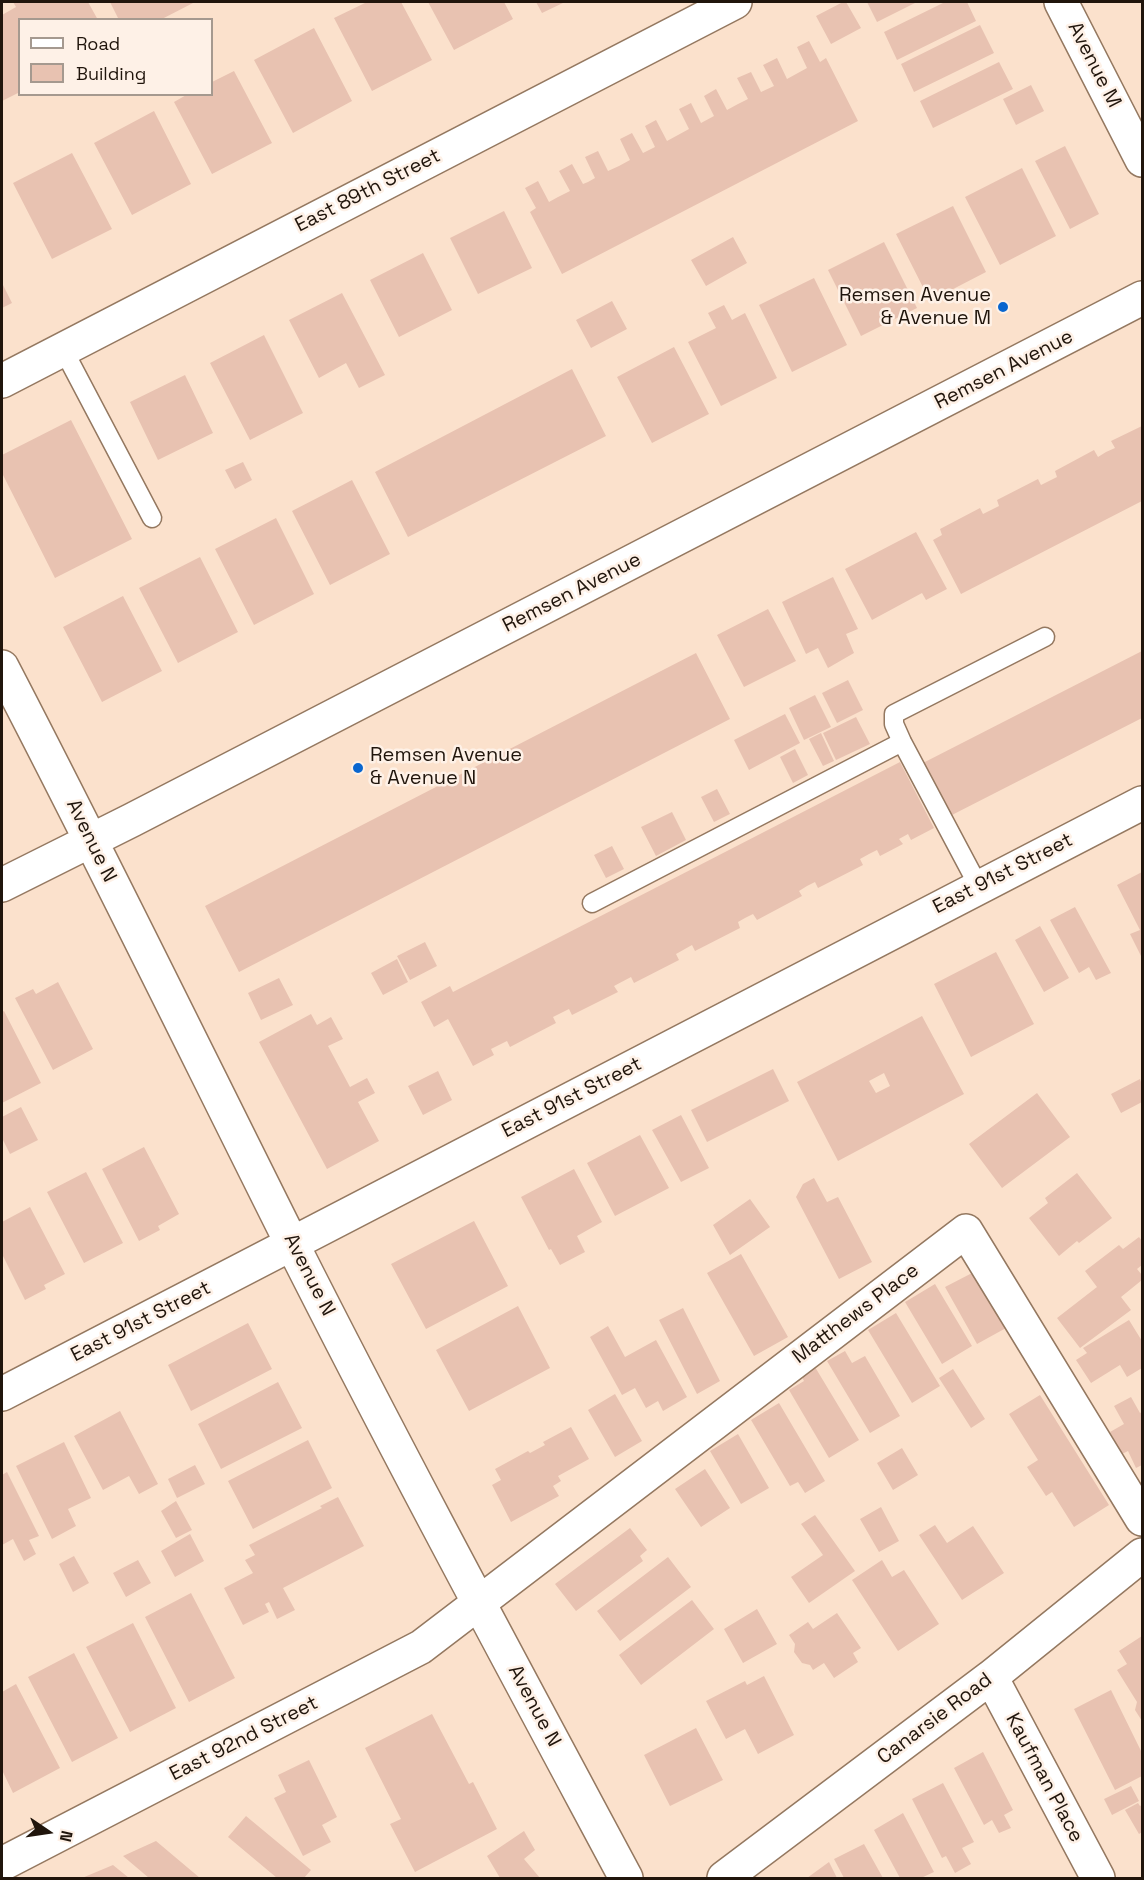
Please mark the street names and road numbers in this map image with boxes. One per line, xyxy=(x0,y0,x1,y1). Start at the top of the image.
street label: Avenue M xyxy=(1062,18,1126,112)
street label: East 89th Street xyxy=(291,144,445,238)
street label: Remsen Avenue xyxy=(931,325,1077,415)
street label: Remsen Avenue xyxy=(499,548,645,638)
street label: Avenue N xyxy=(61,796,121,886)
street label: East 91st Street xyxy=(929,828,1077,920)
street label: East 91st Street xyxy=(498,1052,646,1144)
street label: Avenue N xyxy=(278,1230,340,1320)
street label: Matthews Place xyxy=(788,1259,924,1369)
street label: East 91st Street xyxy=(67,1276,215,1368)
street label: Avenue N xyxy=(503,1661,565,1751)
street label: Canarsie Road xyxy=(873,1668,997,1770)
street label: East 92nd Street xyxy=(166,1691,322,1787)
street label: Kaufman Place xyxy=(1000,1709,1088,1847)

